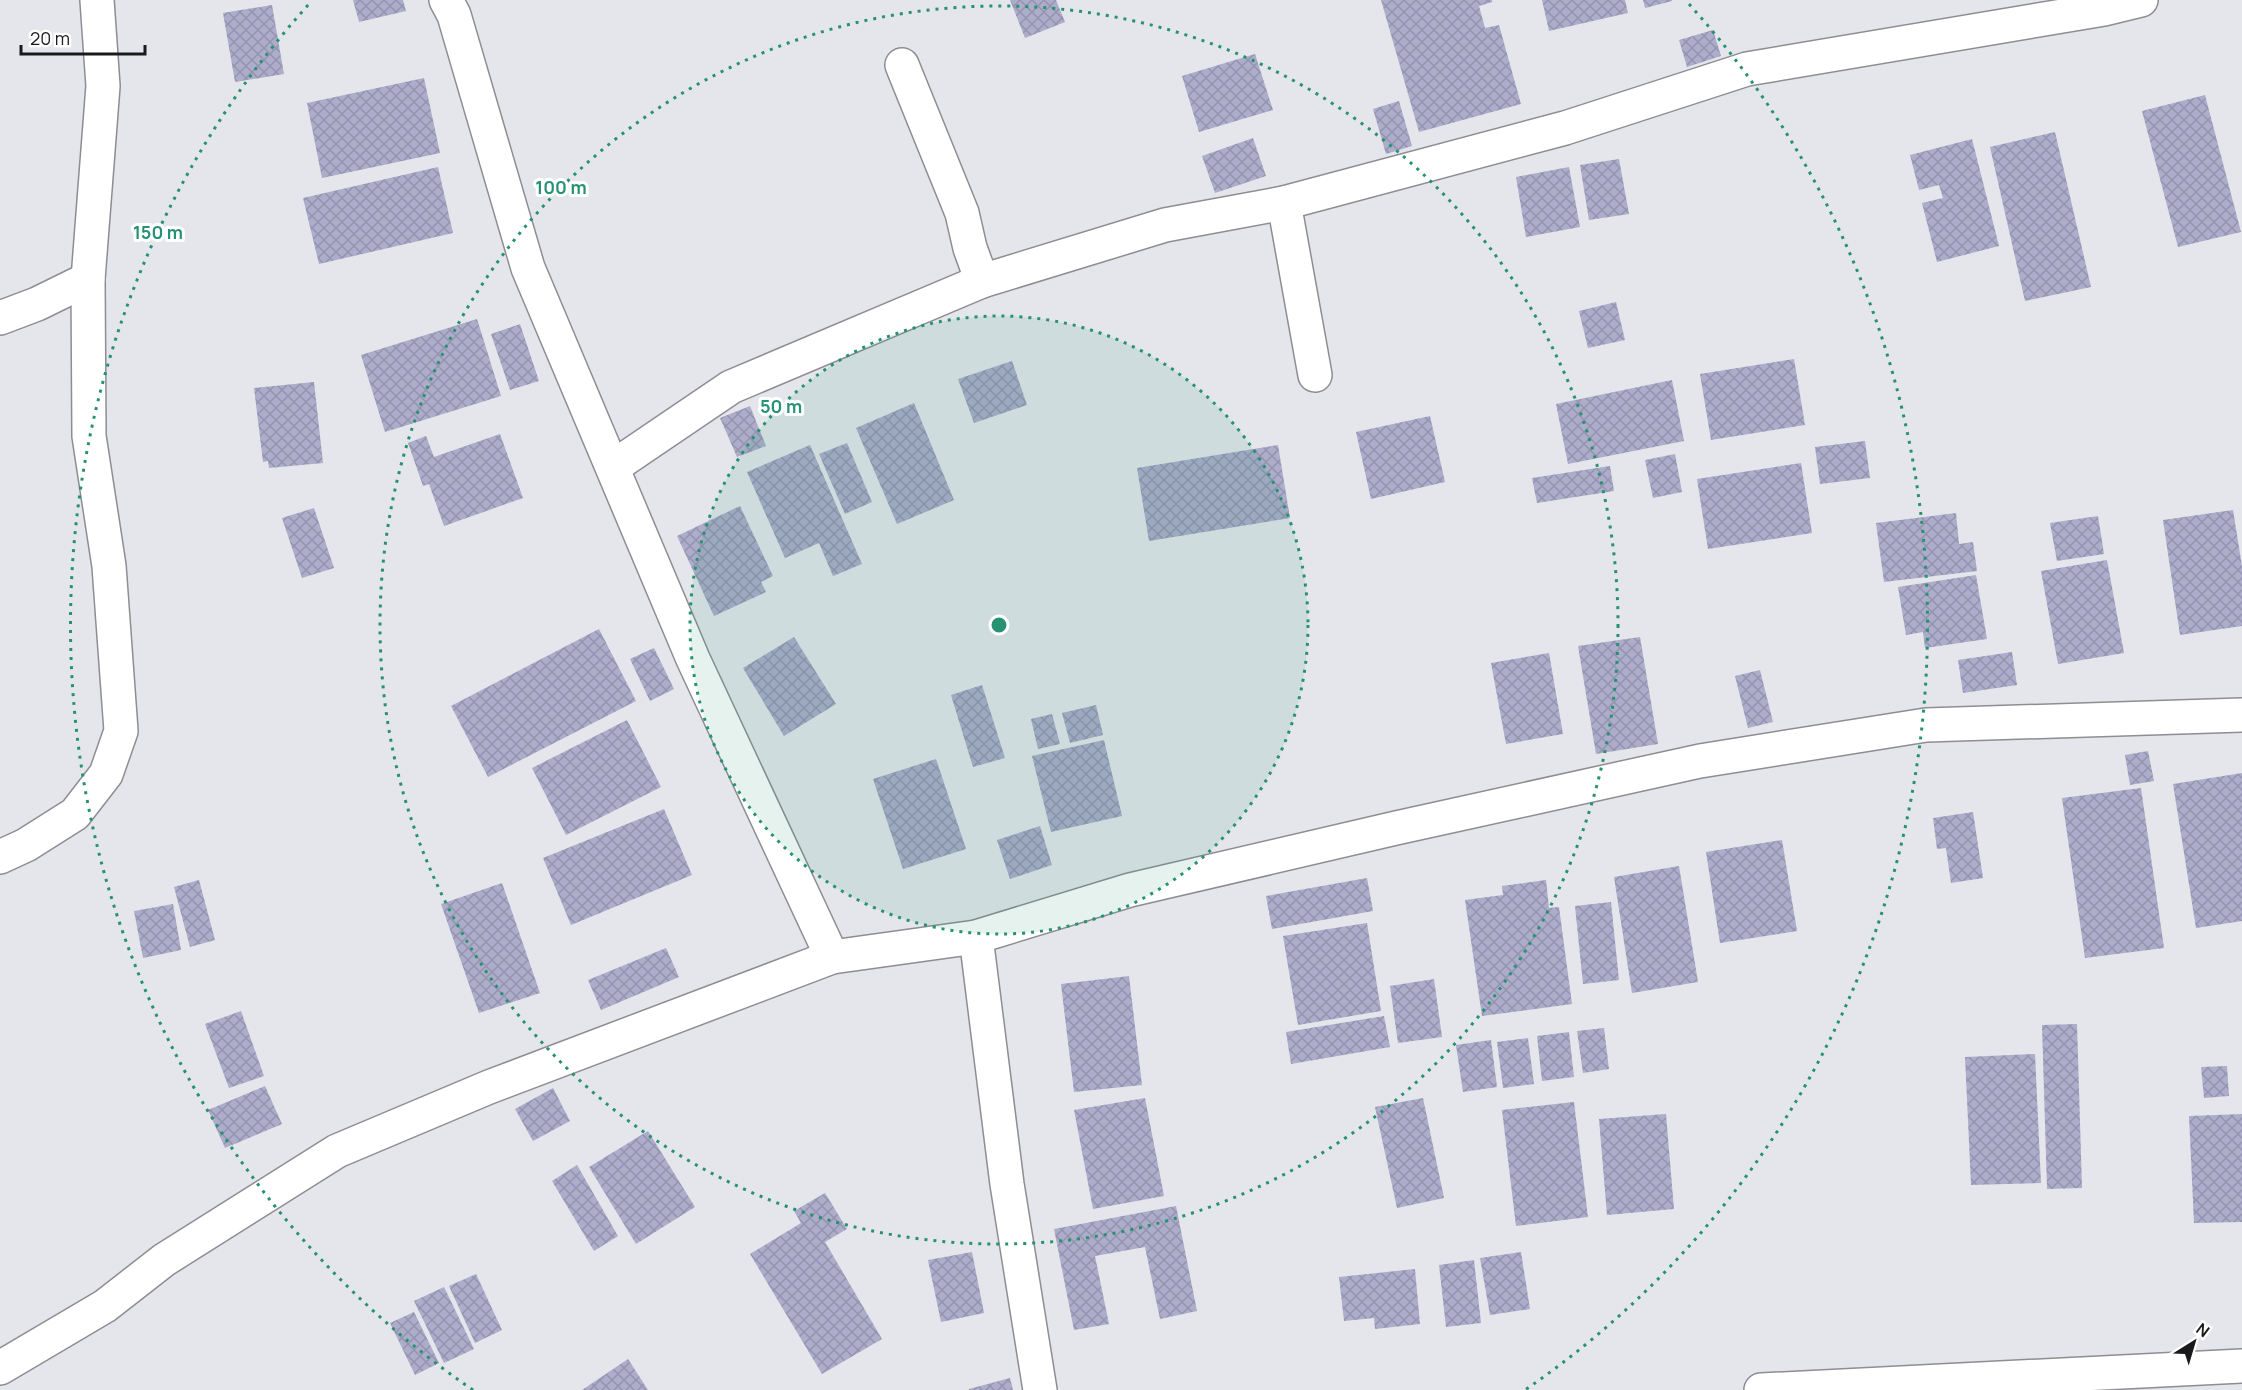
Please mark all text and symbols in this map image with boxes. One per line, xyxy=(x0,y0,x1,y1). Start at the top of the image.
scale bar xyxy=(21,18,146,56)
text: 20 m xyxy=(30,26,70,50)
text: 100 m xyxy=(535,175,587,199)
text: 150 m xyxy=(133,220,183,244)
text: 50 m xyxy=(760,394,802,418)
centre of rings xyxy=(989,615,1009,635)
north arrow xyxy=(2164,1312,2224,1372)
text: N xyxy=(2192,1318,2214,1342)

